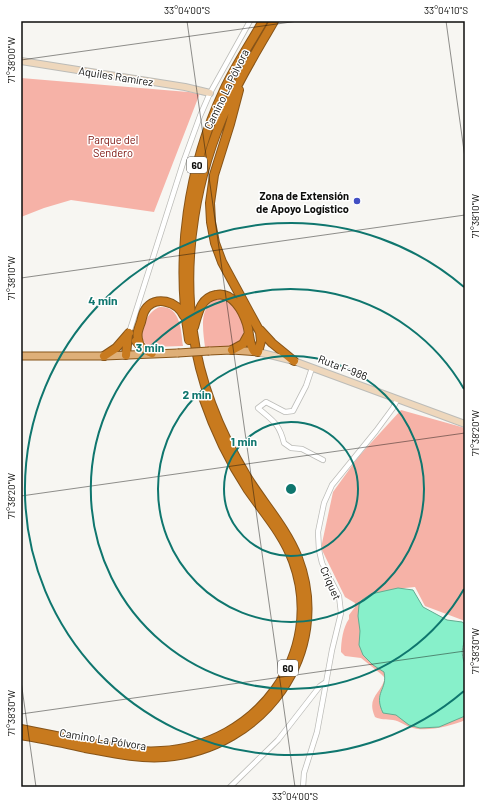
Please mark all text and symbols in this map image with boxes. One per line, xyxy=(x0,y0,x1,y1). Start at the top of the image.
text: 33°04'00"S xyxy=(164,4,210,16)
text: 33°04'10"S xyxy=(424,4,468,16)
text: 71°38'00"W xyxy=(5,37,17,83)
street label: Camino La Pólvora xyxy=(201,47,251,131)
street label: Aquiles Ramírez xyxy=(78,64,154,88)
park label: Parque del Sendero xyxy=(88,133,138,159)
road number: 60 xyxy=(187,157,207,173)
place label: Zona de Extensión de Apoyo Logístico xyxy=(256,189,349,215)
text: 71°38'10"W xyxy=(469,194,481,238)
marker: Zona de Extensión de Apoyo Logístico xyxy=(352,196,362,206)
text: 71°38'10"W xyxy=(5,256,17,300)
text: 4 min xyxy=(88,293,118,307)
text: 3 min xyxy=(136,340,164,354)
street label: Ruta F-986 xyxy=(317,352,370,382)
text: 2 min xyxy=(183,387,211,401)
text: 71°38'20"W xyxy=(469,410,481,456)
text: 1 min xyxy=(231,434,257,448)
text: 71°38'20"W xyxy=(5,473,17,519)
centre of rings xyxy=(284,482,298,496)
street label: Criquet xyxy=(318,564,344,602)
text: 71°38'30"W xyxy=(469,628,481,674)
road number: 60 xyxy=(278,660,298,676)
text: 71°38'30"W xyxy=(5,690,17,736)
street label: Camino La Pólvora xyxy=(59,726,147,752)
text: 33°04'00"S xyxy=(272,790,318,802)

